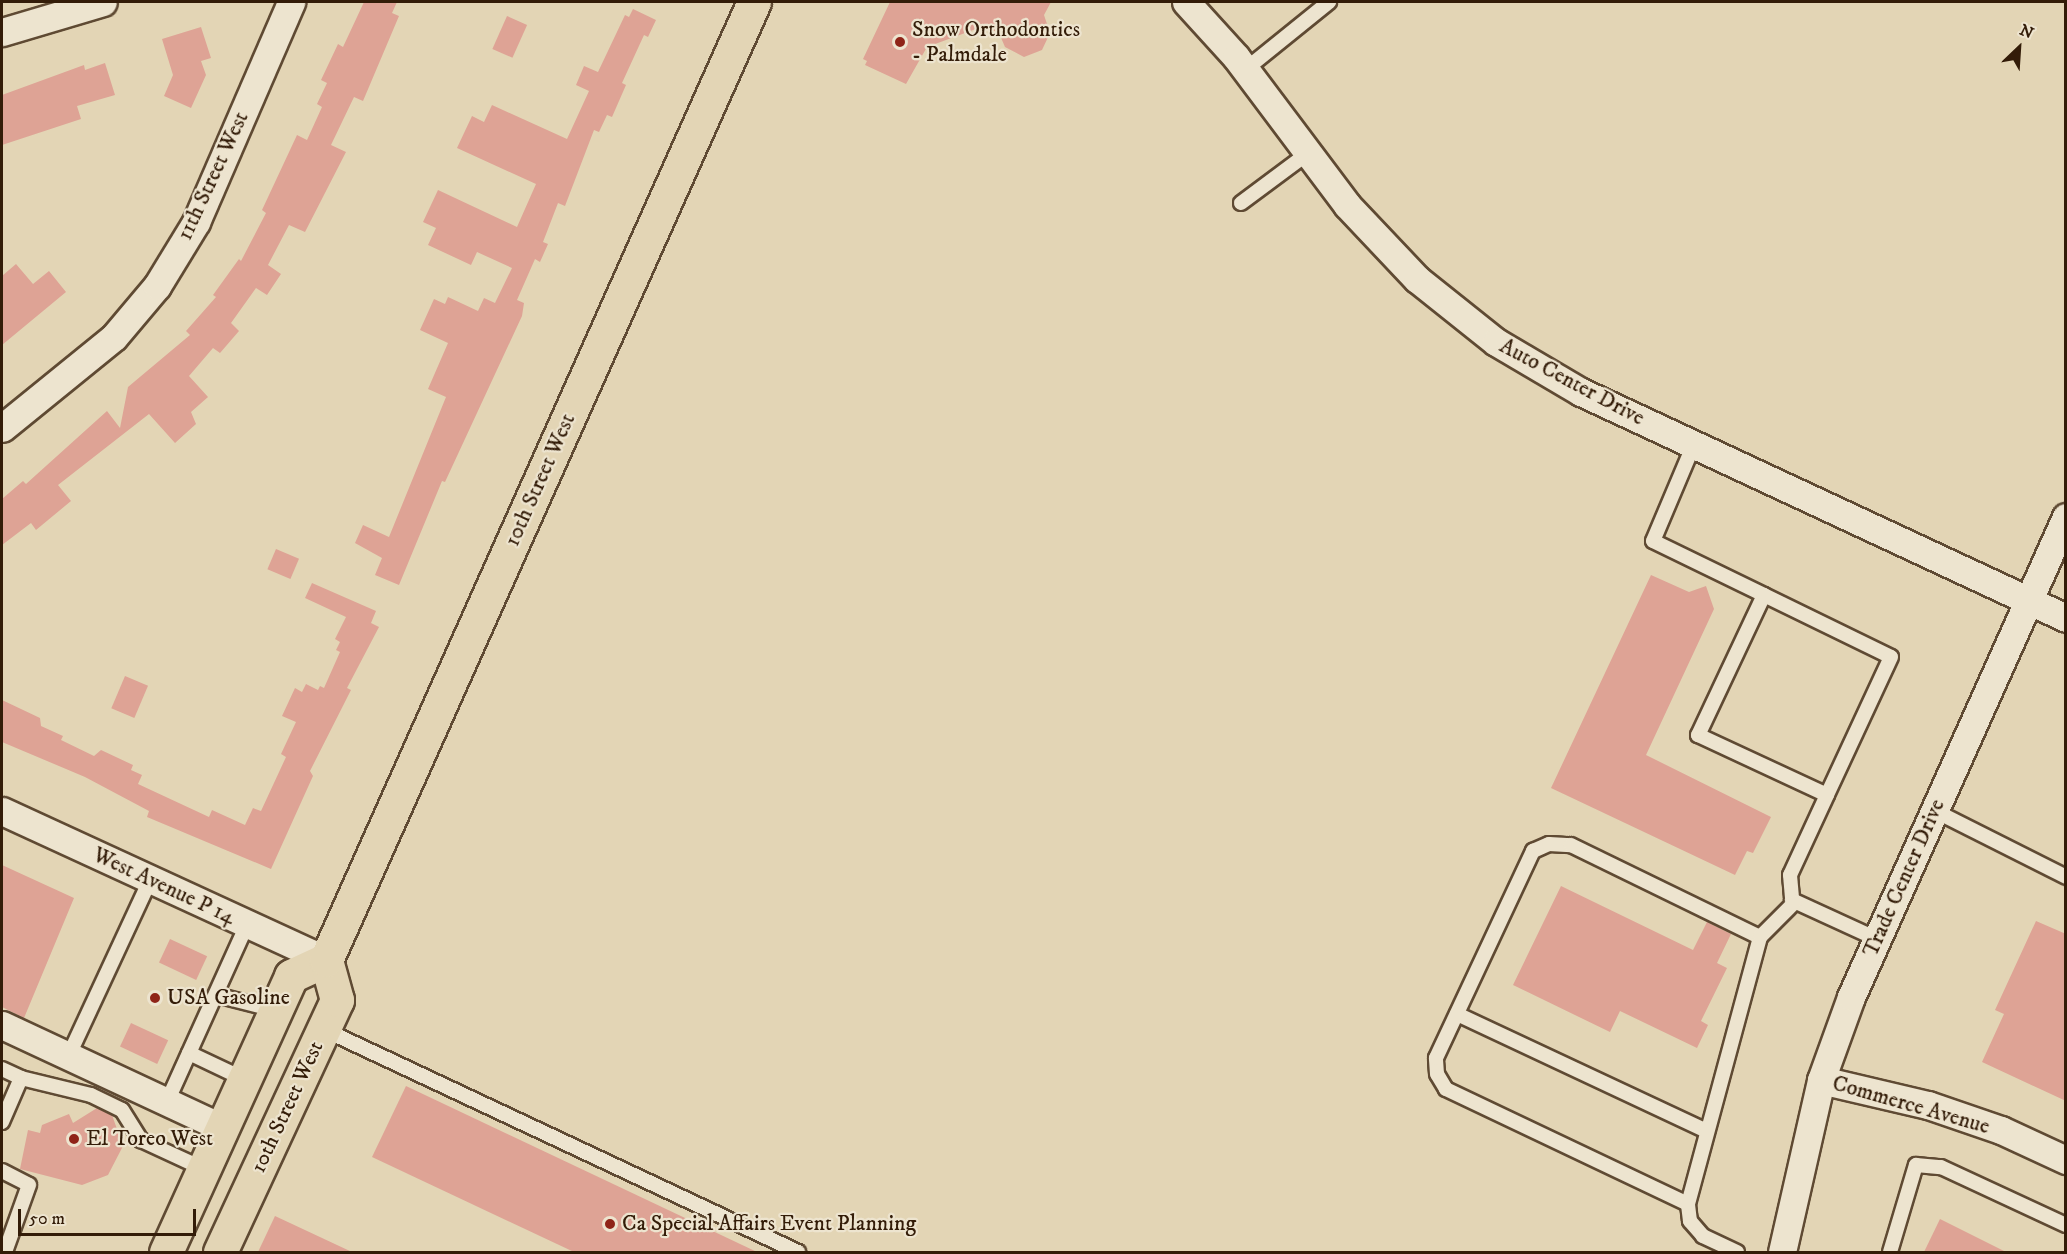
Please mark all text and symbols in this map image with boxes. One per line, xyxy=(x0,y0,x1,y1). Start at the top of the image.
place label: Snow Orthodontics - Palmdale xyxy=(912,16,1080,68)
north arrow xyxy=(1989,18,2049,78)
text: N xyxy=(2016,20,2037,44)
marker: Snow Orthodontics - Palmdale xyxy=(893,35,907,49)
street label: 11th Street West xyxy=(172,108,254,244)
street label: Auto Center Drive xyxy=(1495,333,1649,431)
street label: 10th Street West xyxy=(499,410,581,550)
street label: Trade Center Drive xyxy=(1857,795,1951,961)
street label: West Avenue P 14 xyxy=(89,842,239,930)
place label: USA Gasoline xyxy=(167,985,290,1011)
marker: USA Gasoline xyxy=(148,991,162,1005)
street label: 10th Street West xyxy=(245,1037,329,1177)
street label: Commerce Avenue xyxy=(1829,1070,1993,1140)
place label: El Toreo West xyxy=(86,1126,213,1152)
marker: El Toreo West xyxy=(67,1132,81,1146)
scale bar xyxy=(21,1197,200,1235)
text: 50 m xyxy=(29,1208,65,1230)
place label: Ca Special Affairs Event Planning xyxy=(622,1211,916,1237)
marker: Ca Special Affairs Event Planning xyxy=(603,1217,617,1231)

